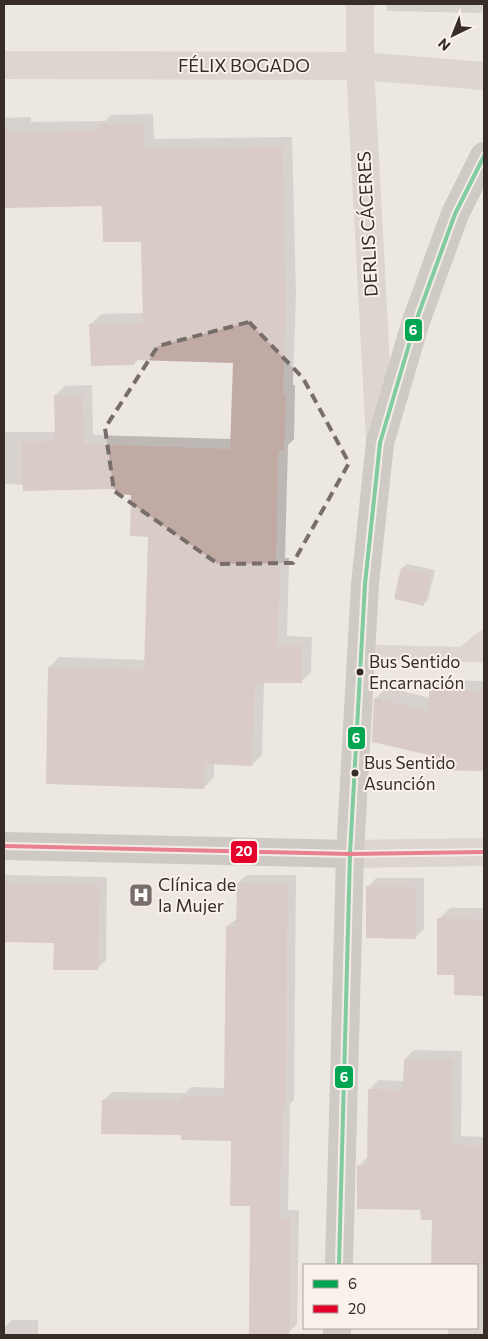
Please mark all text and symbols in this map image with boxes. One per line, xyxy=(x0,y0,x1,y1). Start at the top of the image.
north arrow xyxy=(428,10,478,60)
text: N xyxy=(434,35,453,55)
street label: FÉLIX BOGADO xyxy=(178,54,310,76)
street label: DERLIS CÁCERES xyxy=(352,151,382,297)
line badge: 6 xyxy=(404,318,423,342)
text: 6 xyxy=(409,321,418,338)
place label: Bus Sentido Encarnación xyxy=(369,651,464,693)
marker: Bus Sentido Encarnación xyxy=(355,667,365,677)
line badge: 6 xyxy=(347,726,366,750)
text: 6 xyxy=(352,729,361,746)
place label: Bus Sentido Asunción xyxy=(364,752,455,794)
marker: Bus Sentido Asunción xyxy=(350,768,360,778)
line badge: 20 xyxy=(230,840,258,864)
text: 20 xyxy=(235,842,253,859)
place label: Clínica de la Mujer xyxy=(158,873,236,916)
hospital icon: Clínica de la Mujer xyxy=(128,882,154,908)
line badge: 6 xyxy=(334,1065,354,1089)
text: 6 xyxy=(340,1068,349,1085)
legend xyxy=(303,1264,478,1329)
text: 6 xyxy=(348,1274,357,1292)
text: 20 xyxy=(348,1299,366,1317)

